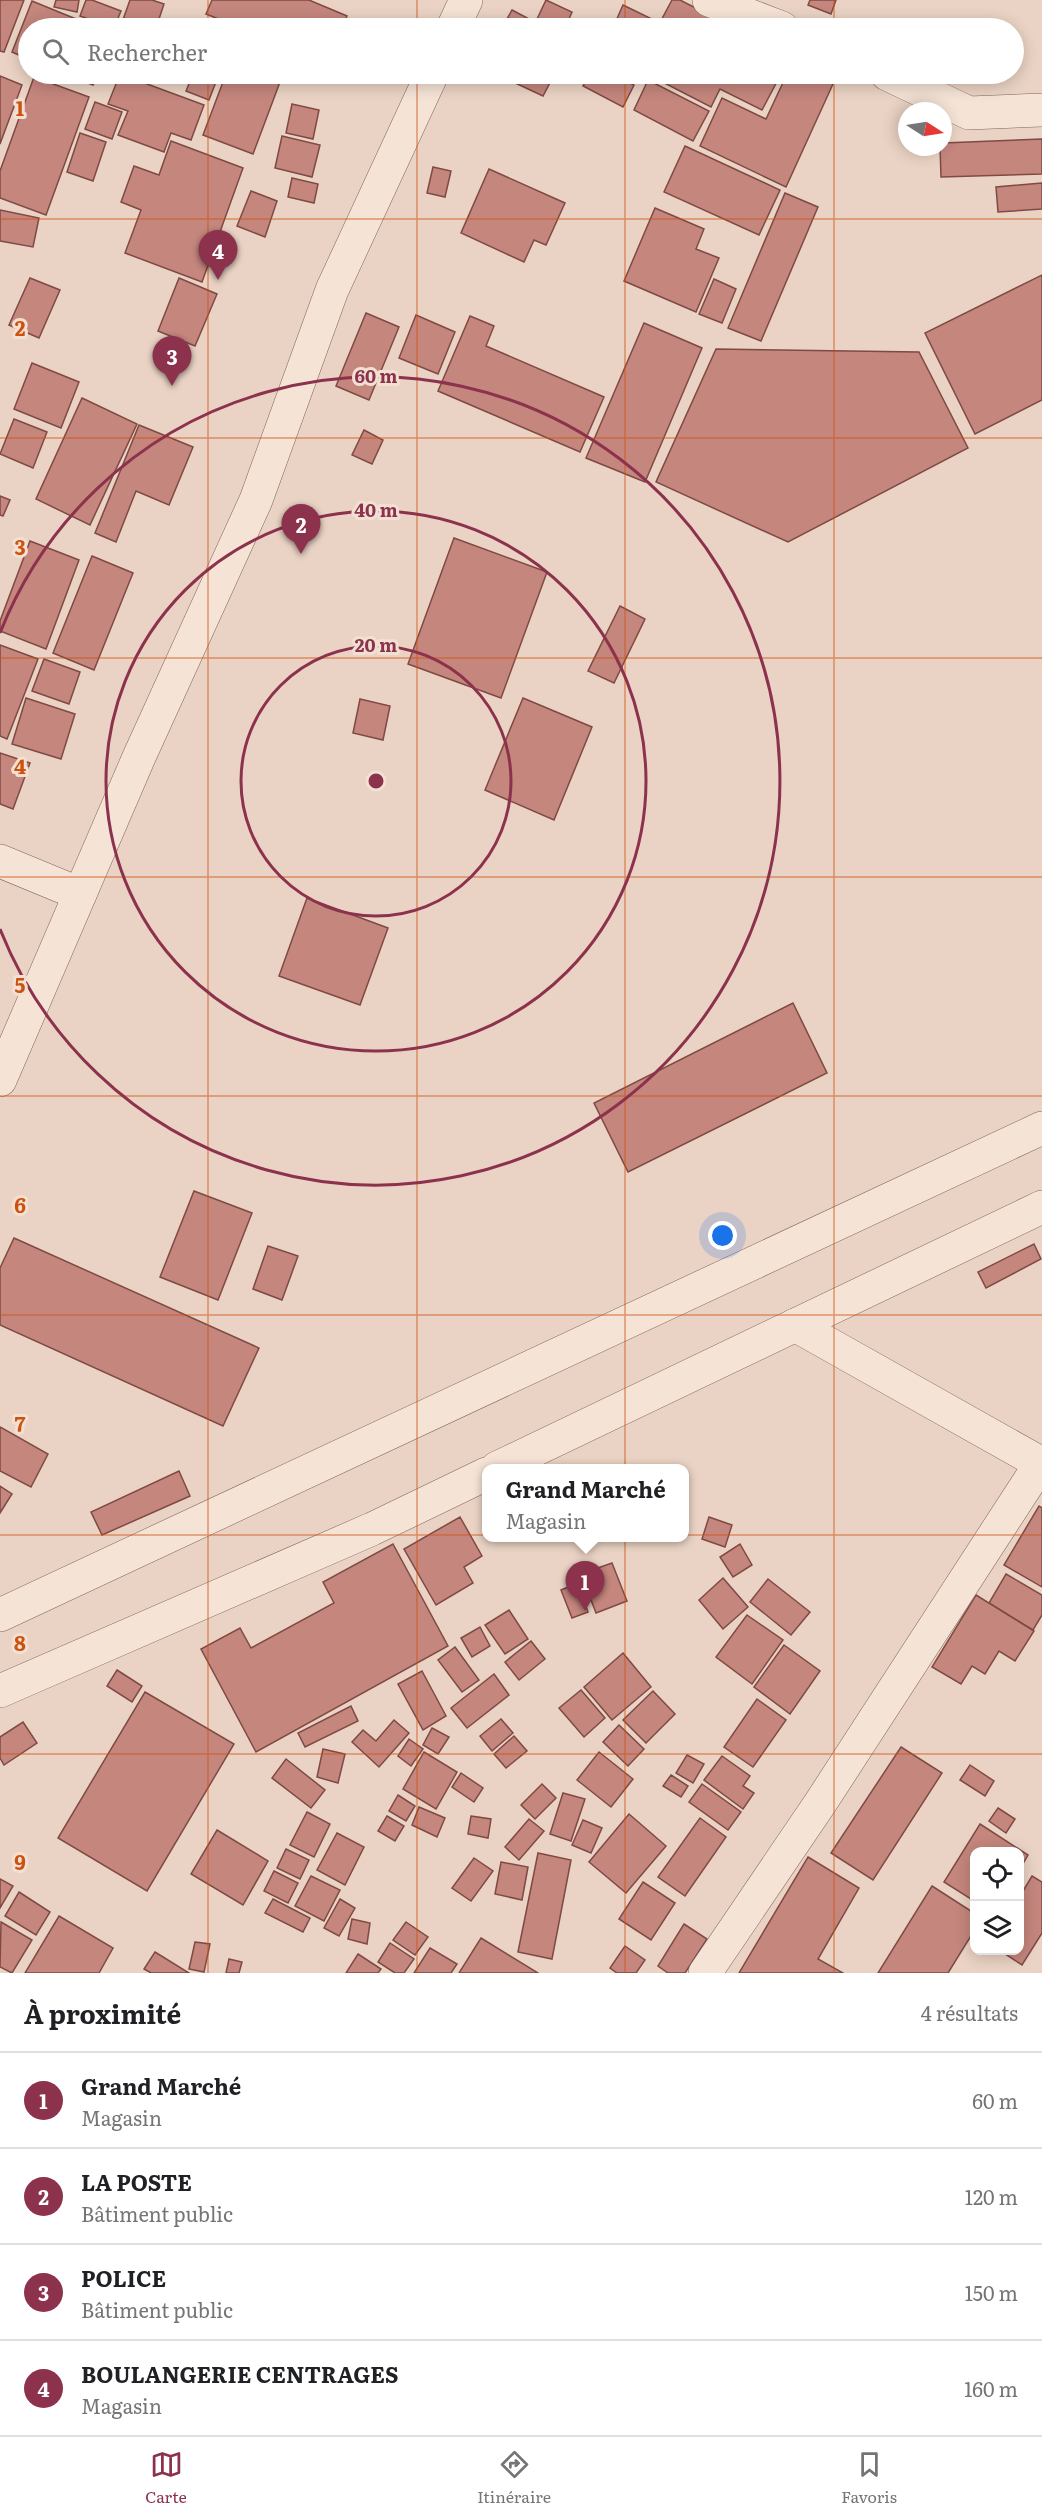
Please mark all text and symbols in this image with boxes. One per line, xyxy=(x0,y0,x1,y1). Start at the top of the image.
search box xyxy=(18,18,1024,84)
icon: search xyxy=(39,35,72,68)
text: Rechercher xyxy=(87,35,207,68)
text: 1 xyxy=(16,92,24,122)
north arrow xyxy=(898,102,952,156)
pin: 4 xyxy=(198,230,238,280)
text: 2 xyxy=(15,312,26,342)
pin: 3 xyxy=(152,336,192,386)
text: 60 m xyxy=(354,362,398,389)
text: 40 m xyxy=(354,496,398,523)
pin: 2 xyxy=(282,504,320,554)
text: 3 xyxy=(14,531,26,561)
text: 20 m xyxy=(355,631,397,658)
text: 4 xyxy=(14,750,26,780)
centre of rings xyxy=(366,771,386,791)
text: 5 xyxy=(15,969,26,999)
text: 6 xyxy=(14,1189,26,1219)
your location xyxy=(708,1221,737,1250)
text: 7 xyxy=(15,1408,26,1438)
popup xyxy=(482,1464,689,1542)
text: Grand Marché xyxy=(505,1472,666,1505)
text: Magasin xyxy=(505,1505,586,1535)
pin: 1 xyxy=(566,1562,604,1611)
text: 8 xyxy=(14,1627,26,1657)
text: 9 xyxy=(14,1846,26,1876)
map controls xyxy=(970,1847,1024,1955)
button: locate xyxy=(970,1847,1024,1901)
button: layers xyxy=(970,1901,1024,1955)
text: À proximité xyxy=(24,1993,181,2032)
text: 4 résultats xyxy=(921,1997,1018,2027)
text: Grand Marché xyxy=(81,2069,241,2102)
text: 1 xyxy=(39,2085,48,2115)
text: 60 m xyxy=(972,2085,1018,2115)
text: Magasin xyxy=(81,2102,162,2132)
text: LA POSTE xyxy=(81,2165,192,2198)
text: 2 xyxy=(38,2181,49,2211)
text: 120 m xyxy=(965,2181,1018,2211)
text: Bâtiment public xyxy=(81,2198,233,2228)
text: POLICE xyxy=(81,2261,166,2294)
text: 3 xyxy=(38,2277,49,2307)
text: 150 m xyxy=(965,2277,1018,2307)
text: Bâtiment public xyxy=(81,2294,233,2324)
text: BOULANGERIE CENTRAGES xyxy=(81,2357,398,2390)
text: 4 xyxy=(37,2373,50,2403)
text: 160 m xyxy=(964,2373,1018,2403)
text: Magasin xyxy=(81,2390,162,2420)
tab: Carte xyxy=(145,2448,187,2508)
tab: Itinéraire xyxy=(477,2448,551,2508)
tab: Favoris xyxy=(841,2448,897,2508)

